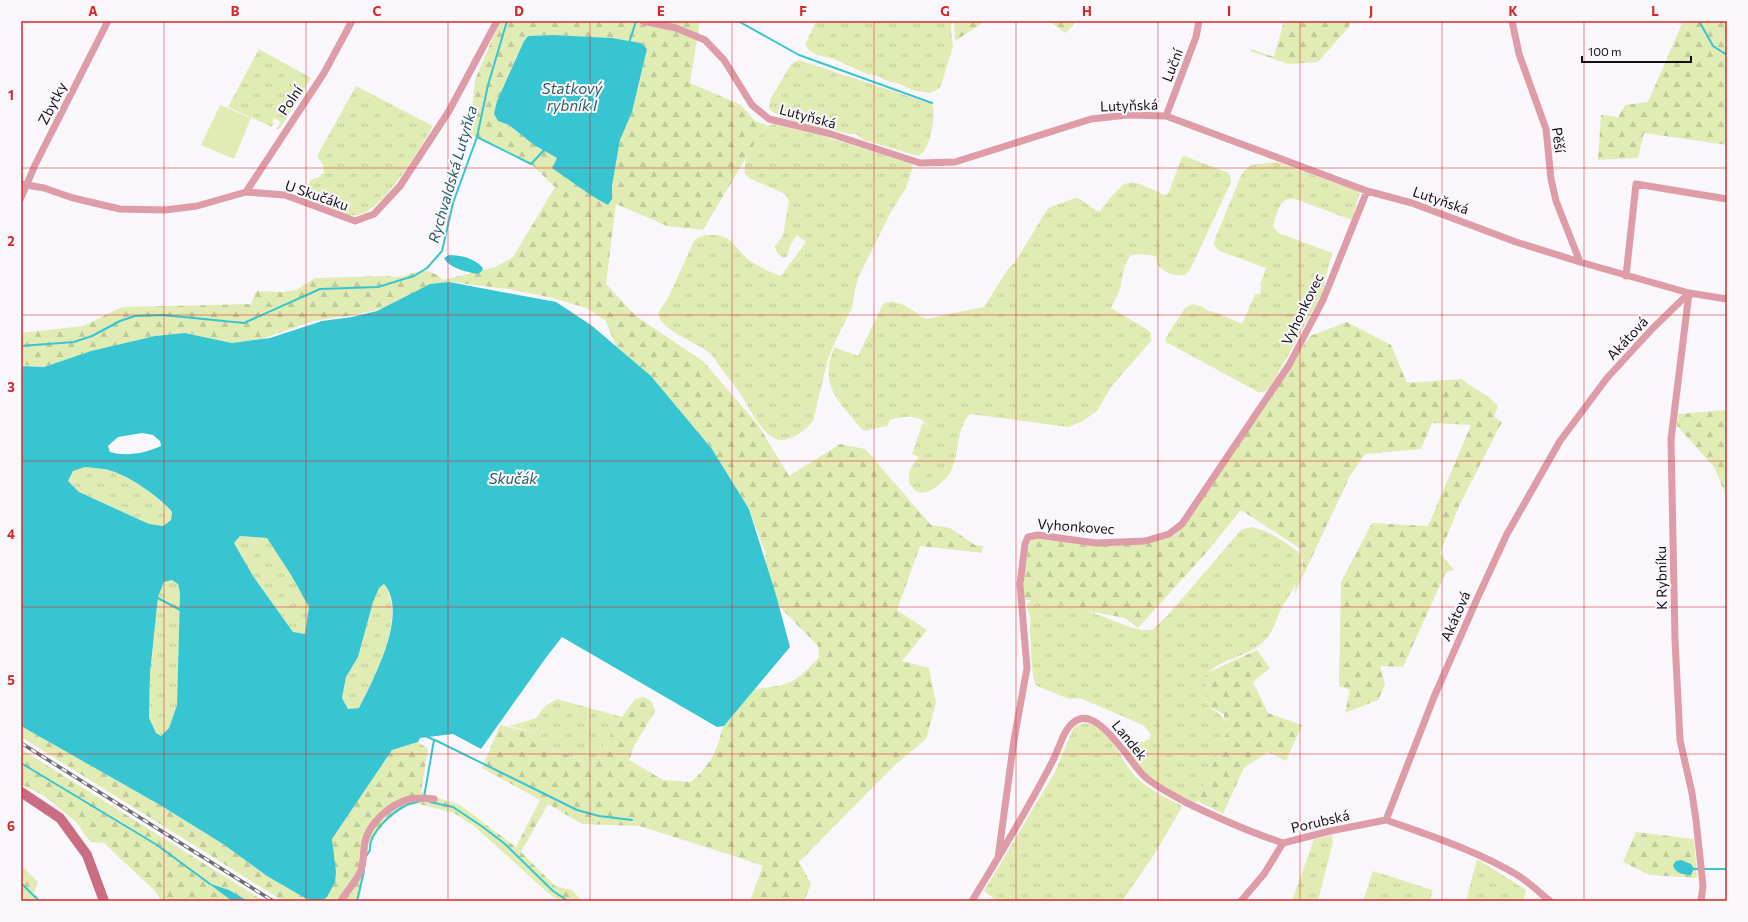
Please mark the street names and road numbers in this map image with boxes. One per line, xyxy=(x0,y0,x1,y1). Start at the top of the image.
street label: Luční xyxy=(1158,46,1186,84)
street label: Zbytky xyxy=(34,79,70,127)
street label: Polní xyxy=(274,82,306,118)
street label: Lutyňská xyxy=(1100,95,1158,115)
street label: Lutyňská xyxy=(778,100,838,132)
street label: Pěší xyxy=(1549,126,1569,154)
street label: U Skučáku xyxy=(283,176,351,214)
street label: Lutyňská xyxy=(1411,183,1471,217)
street label: Vyhonkovec xyxy=(1277,270,1327,348)
street label: Akátová xyxy=(1603,313,1651,363)
street label: Vyhonkovec xyxy=(1037,515,1115,537)
street label: K Rybníku xyxy=(1652,546,1670,610)
street label: Akátová xyxy=(1437,589,1473,643)
street label: Landek xyxy=(1109,717,1151,764)
street label: Porubská xyxy=(1289,806,1351,836)

